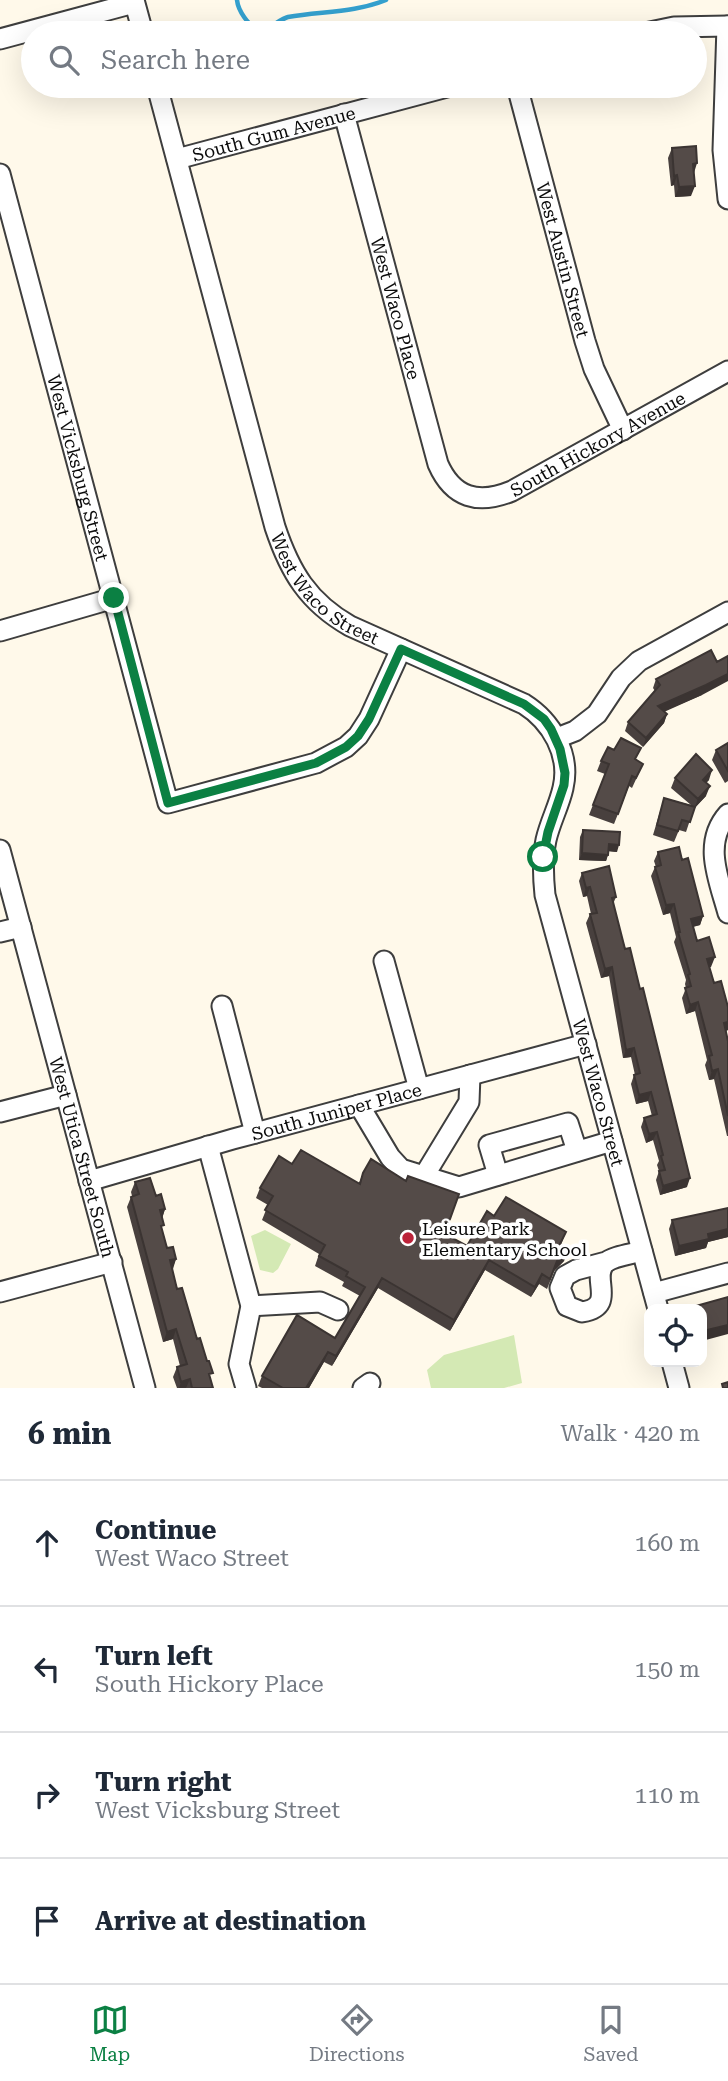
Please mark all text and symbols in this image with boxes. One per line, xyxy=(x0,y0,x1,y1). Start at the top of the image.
search box xyxy=(21,21,707,98)
icon: search xyxy=(45,41,83,79)
text: Search here xyxy=(101,45,250,75)
street label: South Gum Avenue xyxy=(190,101,358,165)
street label: West Austin Street xyxy=(533,180,594,340)
street label: West Waco Place xyxy=(367,235,425,382)
street label: West Vicksburg Street xyxy=(44,372,113,563)
street label: South Hickory Avenue xyxy=(506,386,689,501)
street label: West Waco Street xyxy=(267,530,383,648)
route end xyxy=(98,582,129,613)
route start xyxy=(527,841,558,872)
street label: West Waco Street xyxy=(569,1017,629,1169)
street label: West Utica Street South xyxy=(46,1055,120,1260)
street label: South Juniper Place xyxy=(249,1078,424,1144)
place label: Leisure Park Elementary School xyxy=(422,1218,587,1260)
marker: Leisure Park Elementary School xyxy=(400,1230,416,1246)
map controls xyxy=(644,1304,707,1367)
button: locate xyxy=(644,1304,707,1367)
text: 6 min xyxy=(28,1416,111,1451)
text: Walk · 420 m xyxy=(561,1420,700,1447)
text: Continue xyxy=(95,1515,217,1545)
icon: ahead xyxy=(28,1524,66,1562)
text: 160 m xyxy=(635,1530,700,1557)
text: West Waco Street xyxy=(95,1545,289,1572)
text: Turn left xyxy=(95,1641,213,1671)
icon: left xyxy=(28,1650,66,1688)
text: 150 m xyxy=(635,1656,700,1683)
text: South Hickory Place xyxy=(95,1671,324,1698)
text: Turn right xyxy=(95,1767,231,1797)
icon: right xyxy=(28,1776,66,1814)
text: 110 m xyxy=(635,1782,700,1809)
text: West Vicksburg Street xyxy=(95,1797,340,1824)
icon: arrive xyxy=(28,1902,66,1940)
text: Arrive at destination xyxy=(95,1906,366,1936)
tab: Map xyxy=(89,2001,130,2066)
tab: Directions xyxy=(309,2001,405,2066)
tab: Saved xyxy=(583,2001,639,2066)

